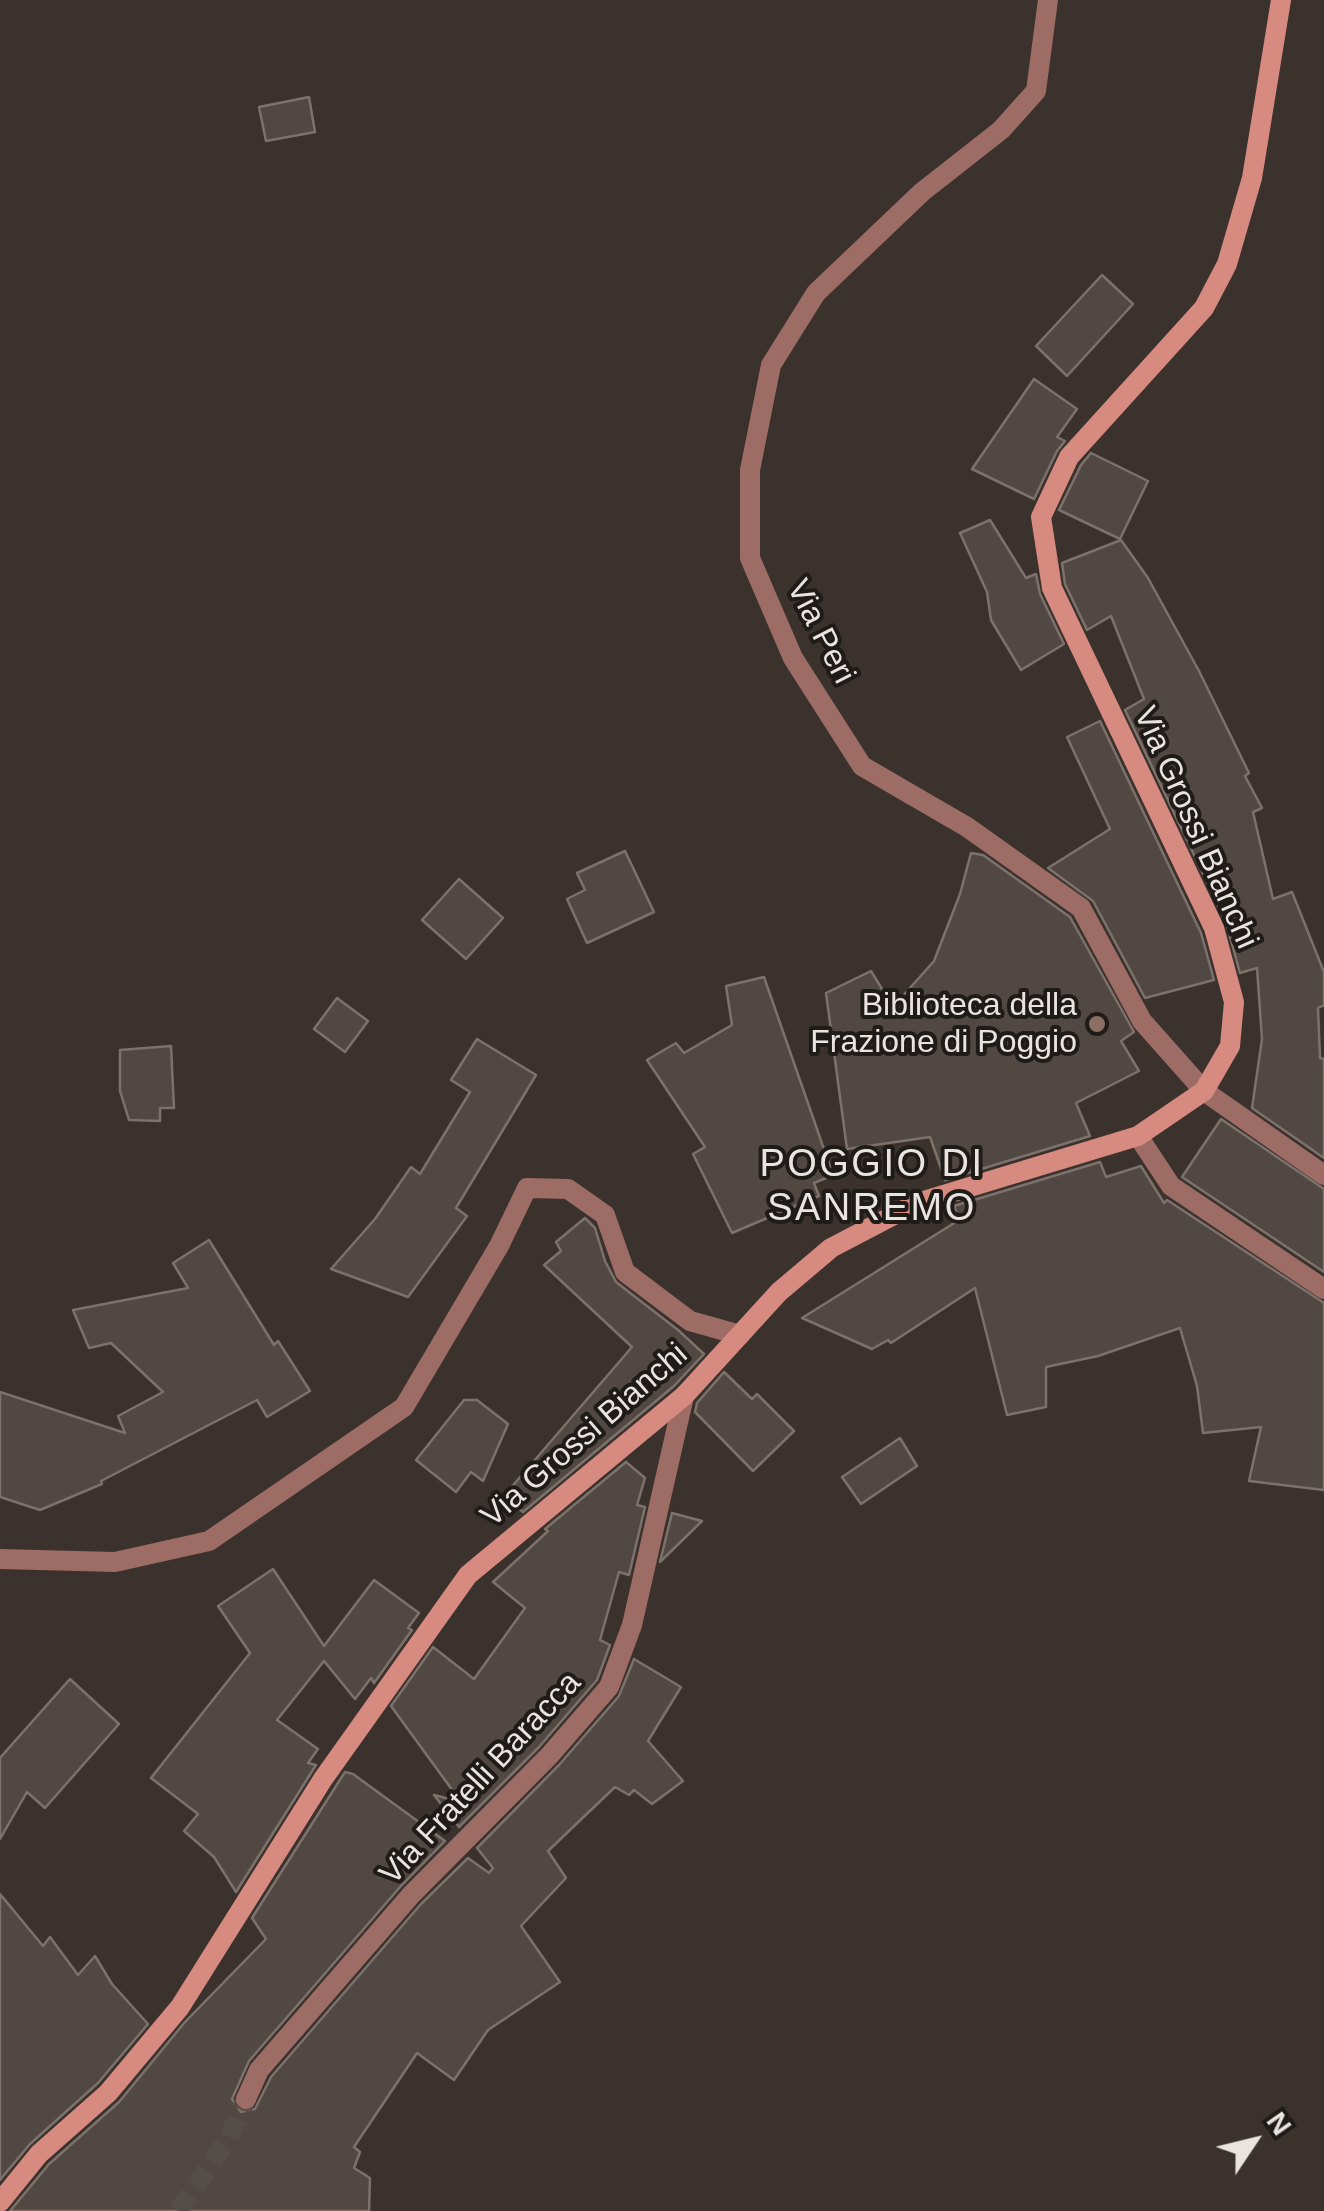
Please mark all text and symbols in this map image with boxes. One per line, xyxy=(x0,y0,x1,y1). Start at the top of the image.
street label: Via Peri xyxy=(778,574,862,690)
street label: Via Grossi Bianchi xyxy=(1124,701,1266,955)
place label: Biblioteca della Frazione di Poggio xyxy=(810,987,1077,1062)
marker: Biblioteca della Frazione di Poggio xyxy=(1086,1013,1108,1035)
district label: POGGIO DI SANREMO xyxy=(759,1143,985,1232)
street label: Via Grossi Bianchi xyxy=(474,1336,696,1536)
street label: Via Fratelli Baracca xyxy=(373,1665,589,1893)
north arrow xyxy=(1204,2091,1304,2191)
text: N xyxy=(1260,2106,1297,2141)

